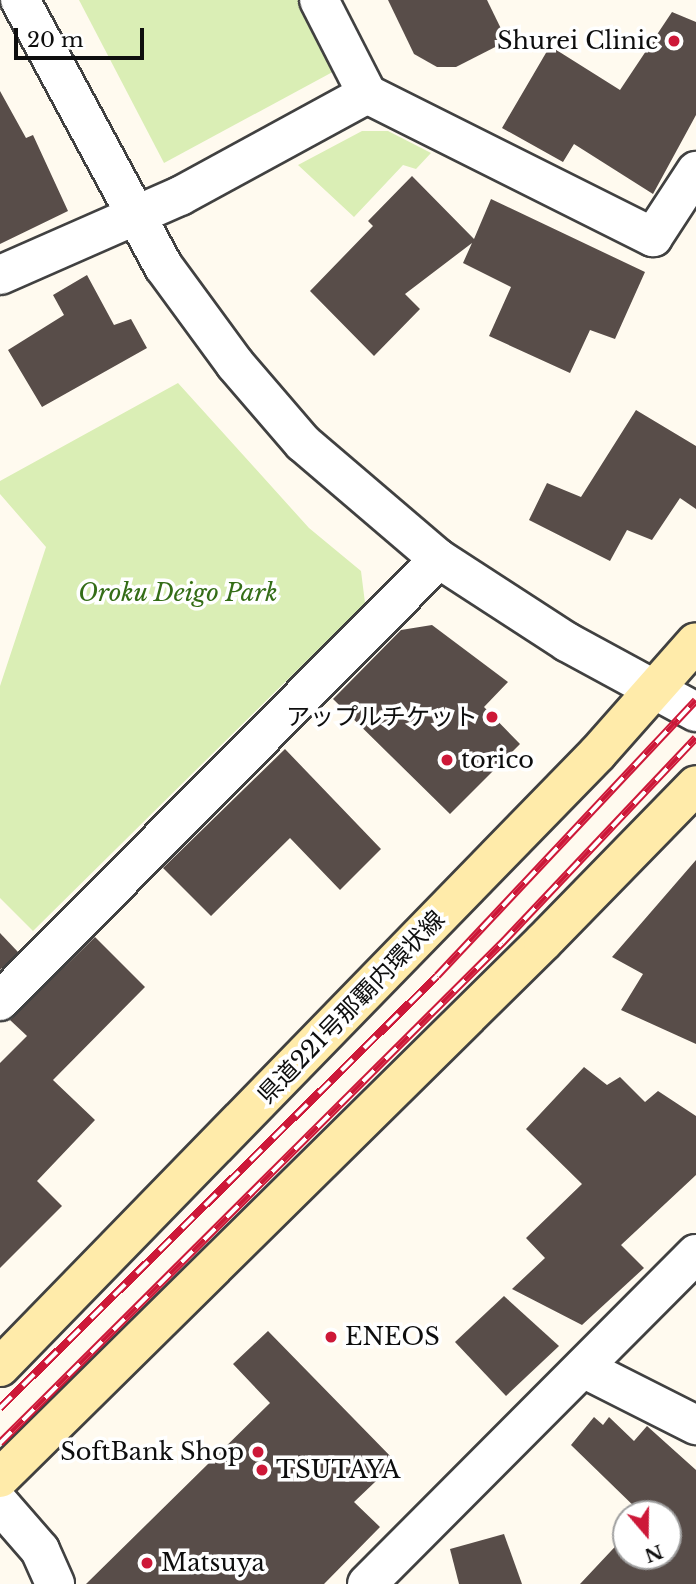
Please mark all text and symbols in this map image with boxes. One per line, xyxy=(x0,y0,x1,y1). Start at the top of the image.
scale bar xyxy=(18,14,147,58)
text: 20 m xyxy=(27,27,84,53)
place label: Shurei Clinic xyxy=(497,27,658,55)
marker: Shurei Clinic xyxy=(664,31,684,51)
park label: Oroku Deigo Park xyxy=(78,579,278,607)
place label: アップルチケット xyxy=(286,703,478,731)
marker: アップルチケット xyxy=(484,709,500,725)
place label: torico xyxy=(461,746,534,774)
marker: torico xyxy=(439,752,455,768)
street label: 県道221号那覇内環状線 xyxy=(252,905,450,1109)
place label: ENEOS xyxy=(345,1323,440,1351)
marker: ENEOS xyxy=(323,1329,339,1345)
place label: SoftBank Shop xyxy=(60,1438,244,1466)
marker: SoftBank Shop xyxy=(250,1444,266,1460)
place label: TSUTAYA xyxy=(276,1456,400,1484)
marker: TSUTAYA xyxy=(254,1462,270,1478)
north arrow xyxy=(612,1500,682,1570)
text: N xyxy=(641,1539,666,1567)
place label: Matsuya xyxy=(161,1549,265,1577)
marker: Matsuya xyxy=(139,1555,155,1571)

